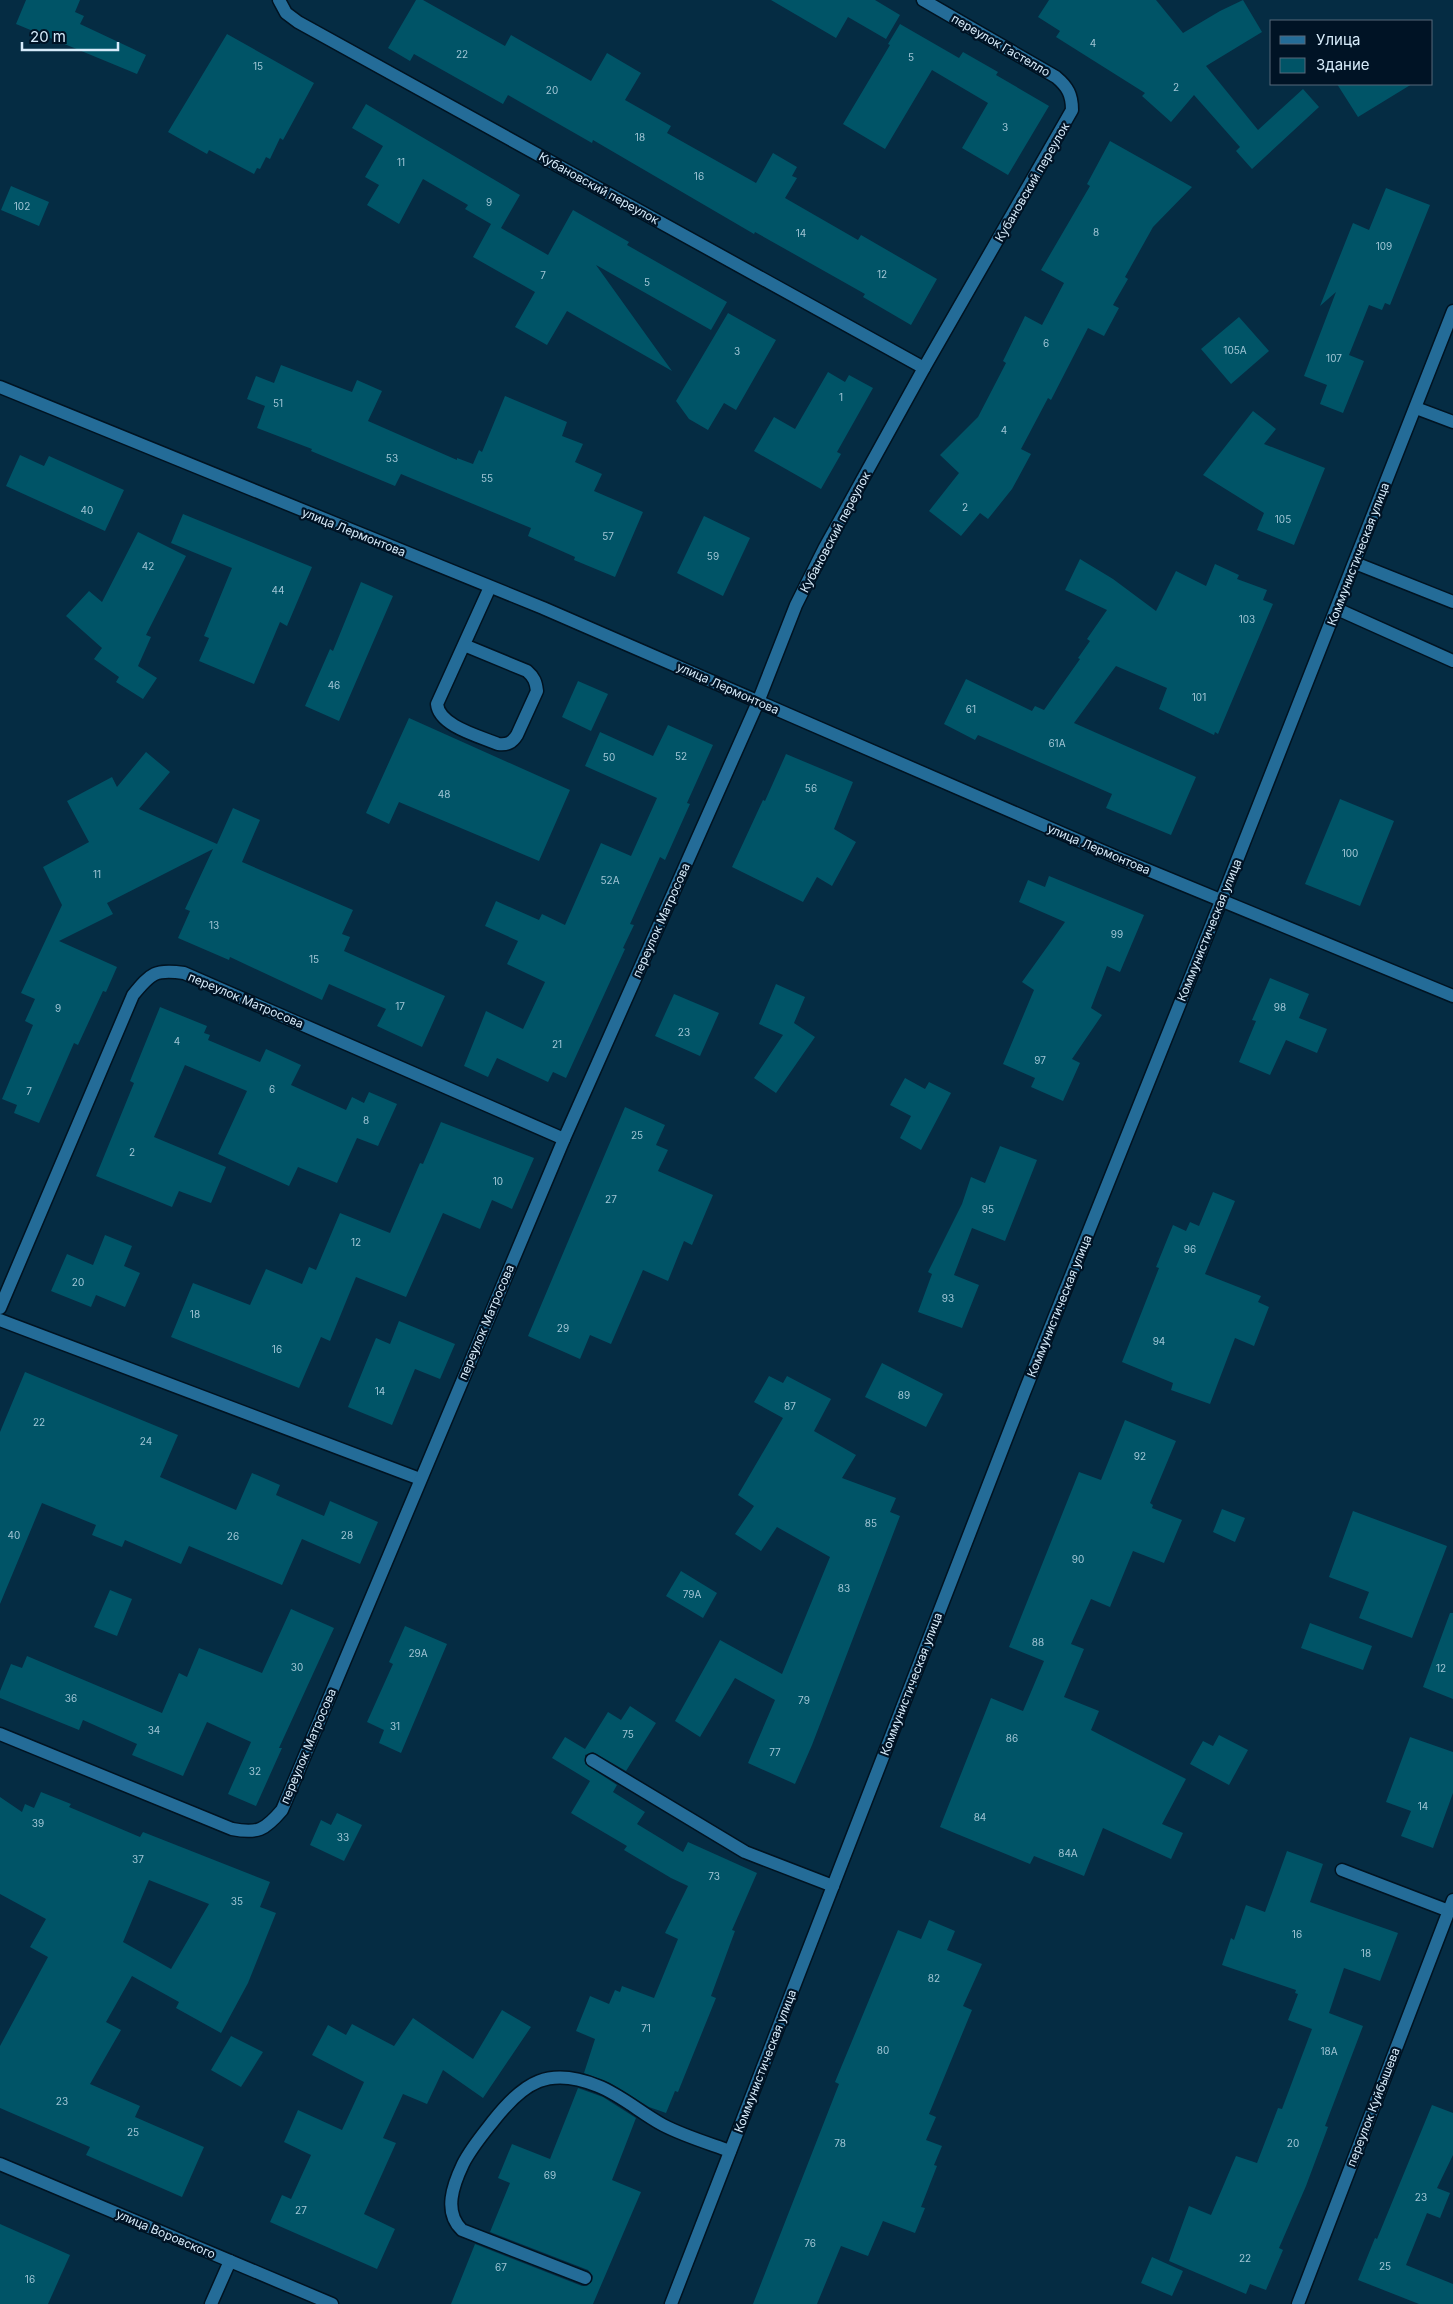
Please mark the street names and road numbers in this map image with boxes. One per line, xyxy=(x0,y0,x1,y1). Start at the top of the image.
street label: переулок Гастелло xyxy=(949,11,1053,79)
street label: Кубановский переулок xyxy=(992,119,1073,244)
street label: Кубановский переулок xyxy=(536,149,662,228)
street label: Кубановский переулок xyxy=(797,468,874,595)
street label: Коммунистическая улица xyxy=(1324,480,1392,628)
street label: улица Лермонтова xyxy=(300,504,408,560)
street label: улица Лермонтова xyxy=(675,659,781,717)
street label: улица Лермонтова xyxy=(1045,821,1153,877)
street label: Коммунистическая улица xyxy=(1174,857,1244,1003)
street label: переулок Матросова xyxy=(629,860,693,980)
street label: переулок Матросова xyxy=(186,969,306,1031)
street label: Коммунистическая улица xyxy=(1024,1233,1094,1379)
street label: переулок Матросова xyxy=(455,1262,517,1382)
street label: Коммунистическая улица xyxy=(877,1610,945,1758)
street label: переулок Матросова xyxy=(277,1686,339,1806)
street label: Коммунистическая улица xyxy=(731,1987,799,2135)
street label: переулок Куйбышева xyxy=(1343,2045,1403,2169)
street label: улица Воровского xyxy=(114,2206,218,2262)

